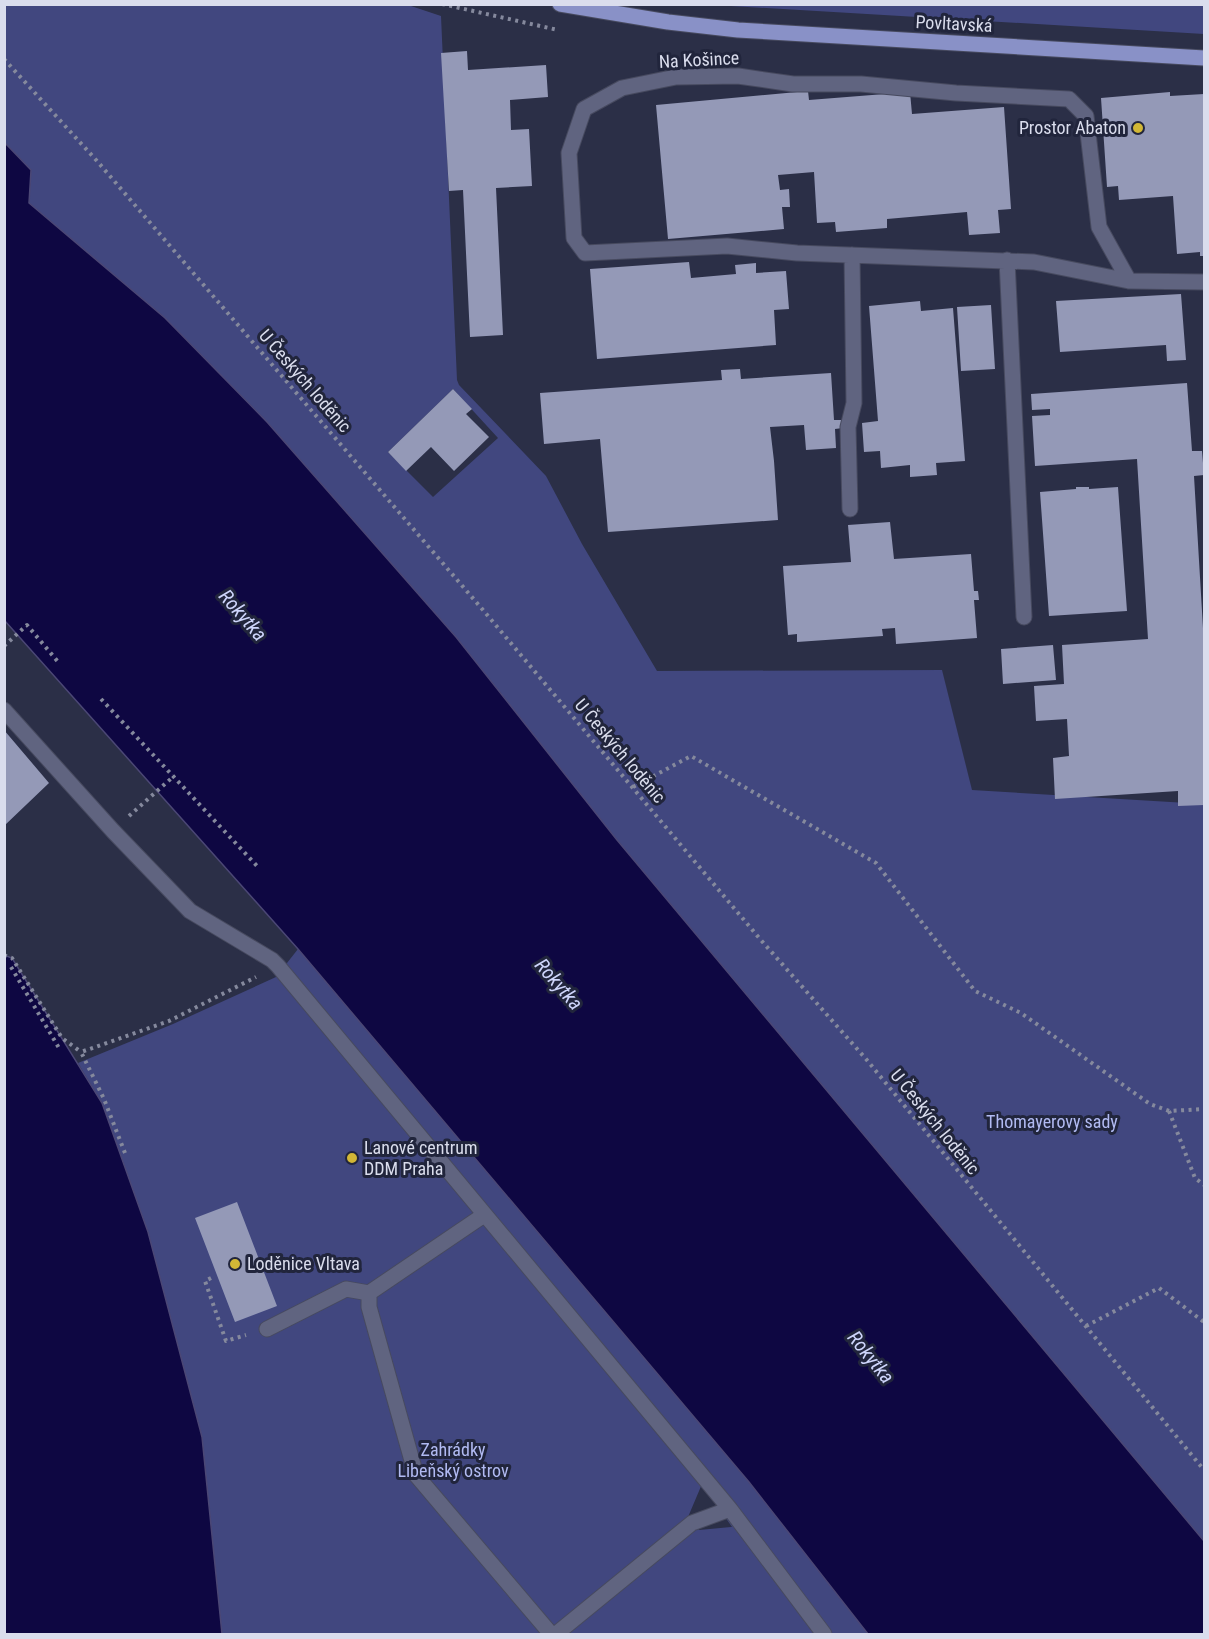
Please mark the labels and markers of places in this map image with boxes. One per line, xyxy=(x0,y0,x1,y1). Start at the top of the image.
place label: Prostor Abaton xyxy=(1019,117,1126,138)
marker: Prostor Abaton xyxy=(1131,121,1145,135)
place label: Lanové centrum DDM Praha xyxy=(364,1137,478,1179)
marker: Lanové centrum DDM Praha xyxy=(345,1151,359,1165)
place label: Loděnice Vltava xyxy=(247,1253,360,1274)
marker: Loděnice Vltava xyxy=(228,1257,242,1271)

